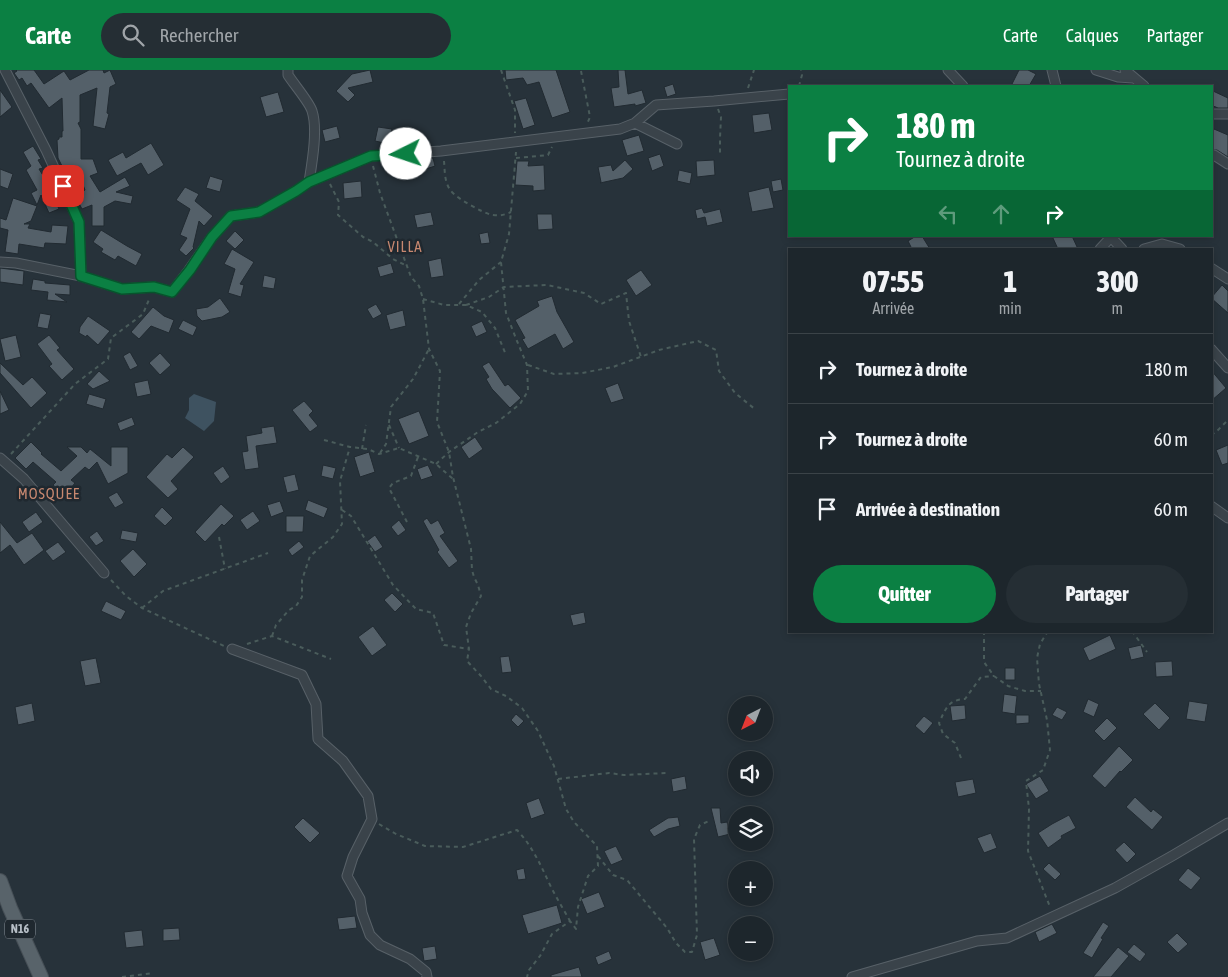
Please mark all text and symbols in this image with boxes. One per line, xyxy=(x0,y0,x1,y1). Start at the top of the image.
search box xyxy=(101,13,451,58)
icon: search xyxy=(119,21,147,49)
text: Carte xyxy=(25,22,71,49)
text: Rechercher xyxy=(159,24,238,46)
text: Carte xyxy=(1003,25,1038,46)
text: Calques xyxy=(1066,25,1119,46)
text: Partager xyxy=(1147,25,1203,46)
icon: right xyxy=(813,105,878,170)
text: 180 m xyxy=(896,105,975,145)
position arrow xyxy=(379,127,431,179)
text: Tournez à droite xyxy=(896,146,1025,172)
pin xyxy=(42,165,84,207)
icon: arrive xyxy=(49,172,77,200)
icon: left xyxy=(934,200,962,228)
icon: ahead xyxy=(987,200,1015,228)
icon: right xyxy=(1040,200,1068,228)
district label: VILLA xyxy=(387,238,423,255)
text: 07:55 xyxy=(862,264,924,298)
text: 1 xyxy=(1003,264,1017,298)
text: 300 xyxy=(1096,264,1138,298)
text: Arrivée xyxy=(872,299,914,317)
text: min xyxy=(999,299,1022,317)
text: m xyxy=(1112,299,1123,317)
icon: right xyxy=(813,355,841,383)
text: Tournez à droite xyxy=(856,358,967,380)
text: 180 m xyxy=(1145,358,1188,380)
icon: right xyxy=(813,425,841,453)
text: Tournez à droite xyxy=(856,428,967,450)
text: 60 m xyxy=(1154,428,1188,450)
district label: MOSQUEE xyxy=(18,485,80,502)
icon: arrive xyxy=(813,495,841,523)
text: Arrivée à destination xyxy=(856,498,1000,520)
text: 60 m xyxy=(1154,498,1188,520)
button: Quitter xyxy=(813,565,996,623)
button: Partager xyxy=(1006,565,1188,623)
north arrow xyxy=(728,696,772,741)
map controls xyxy=(728,696,773,961)
button: sound xyxy=(728,751,773,796)
button: layers xyxy=(728,806,773,851)
button: + xyxy=(728,861,773,906)
button: − xyxy=(728,916,773,961)
road number: N16 xyxy=(5,920,35,939)

